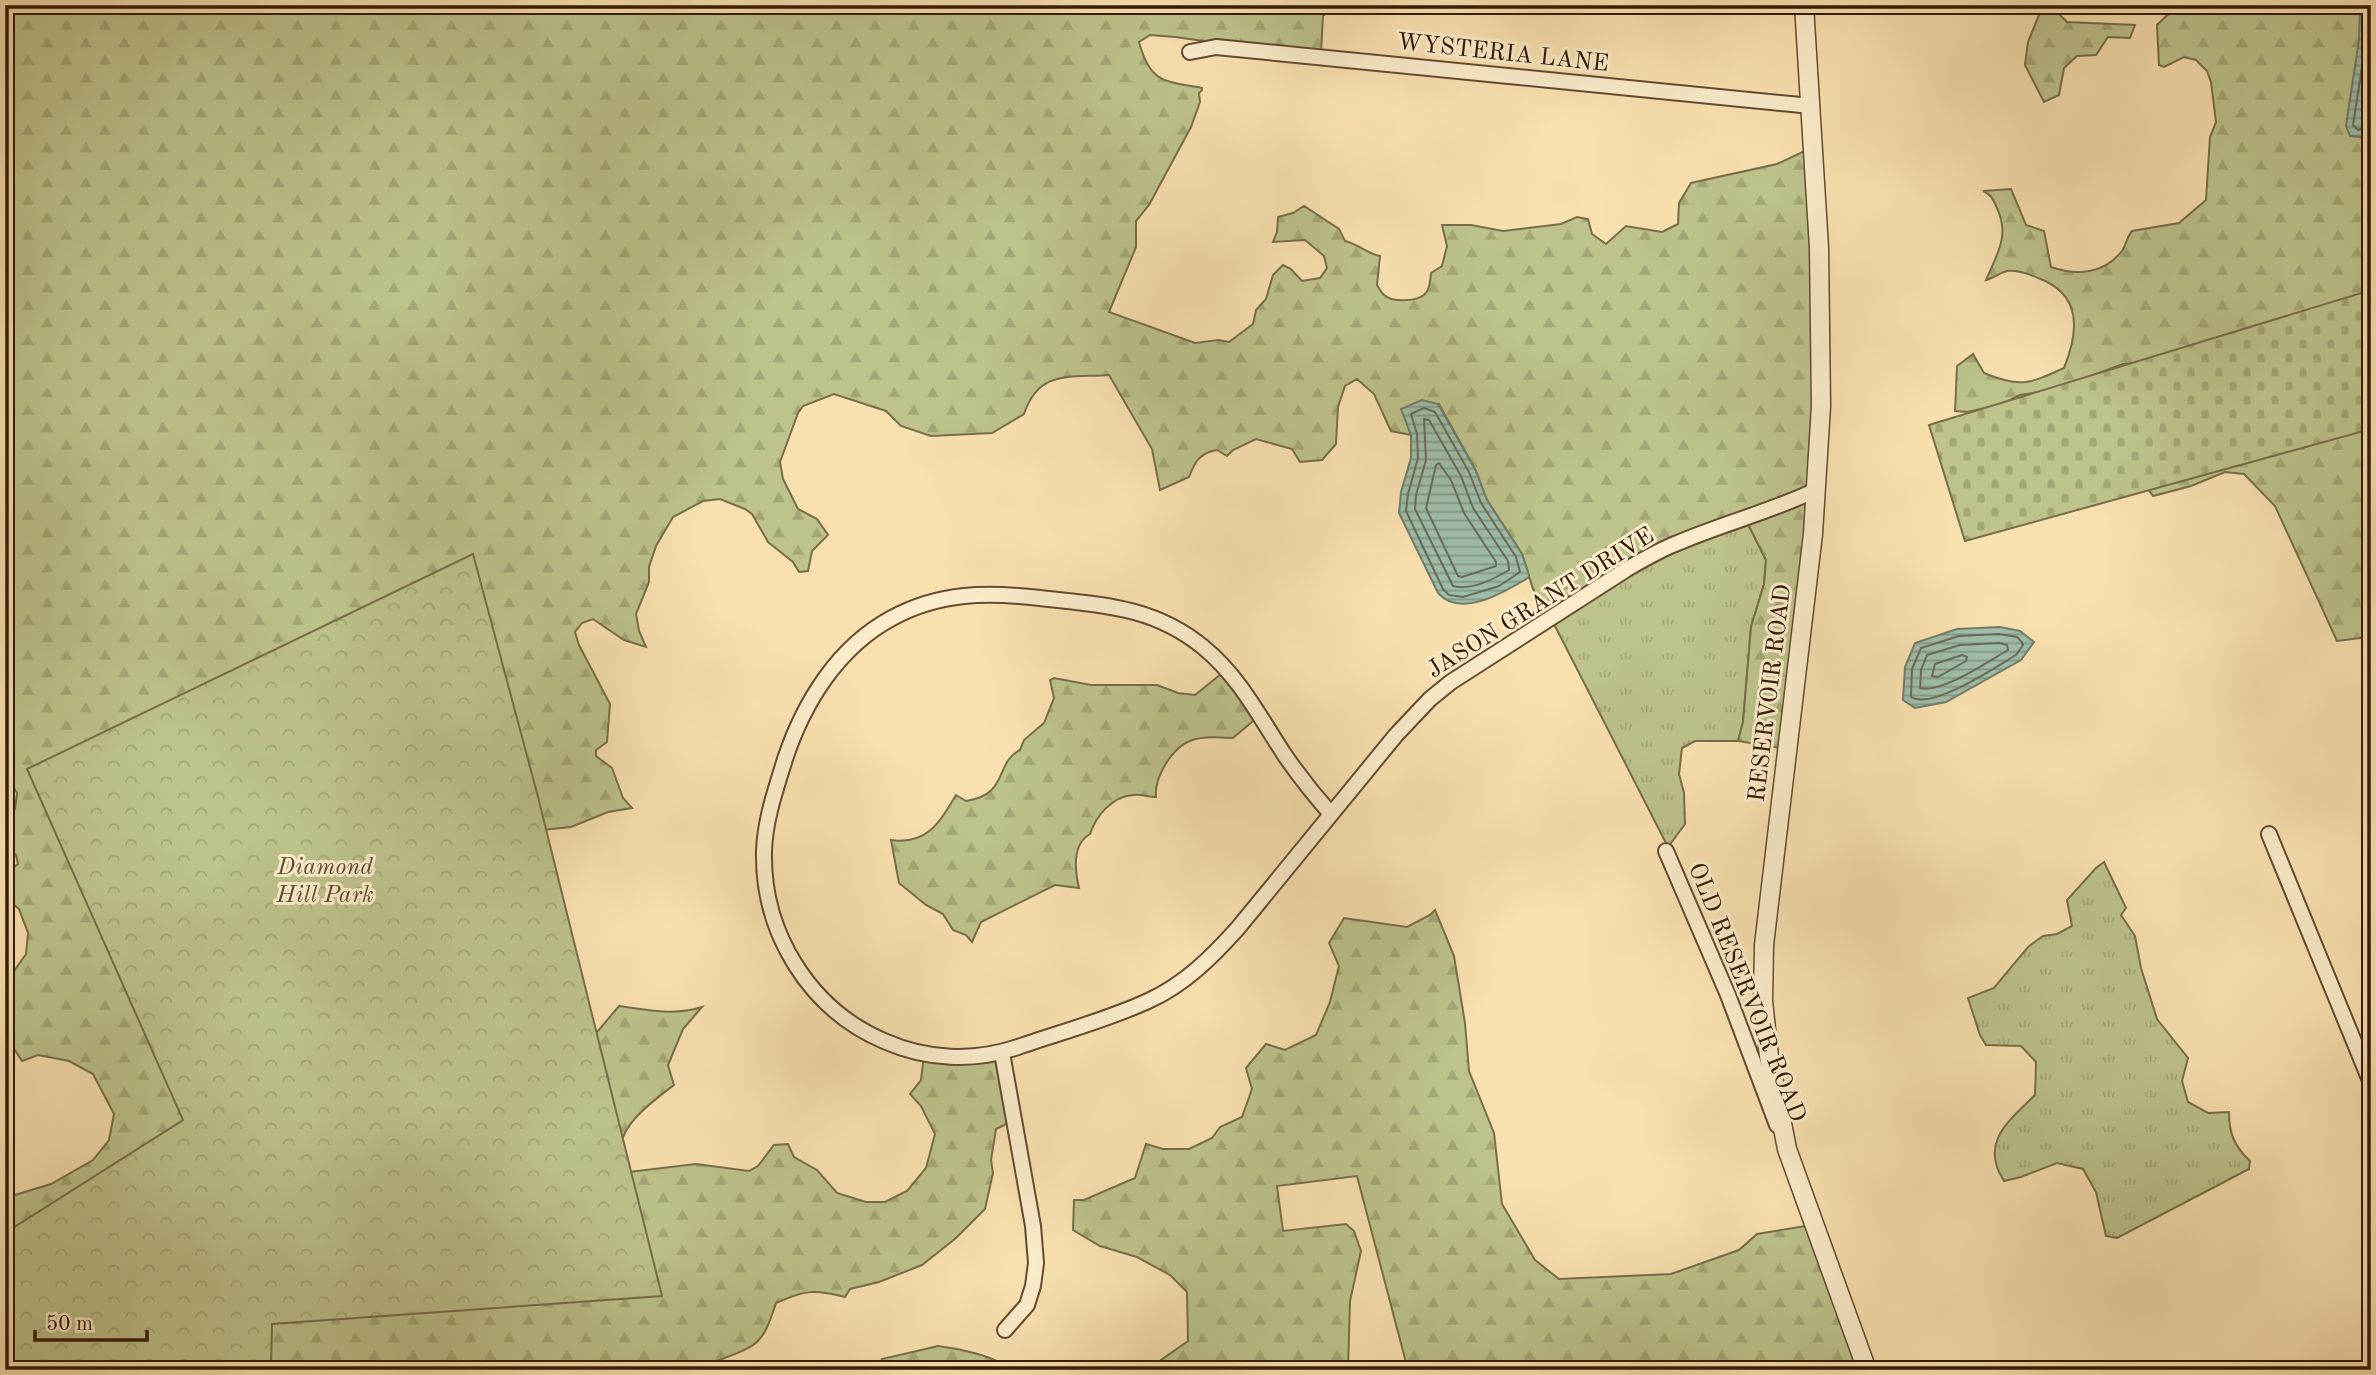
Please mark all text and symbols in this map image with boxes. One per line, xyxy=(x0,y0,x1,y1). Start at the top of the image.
street label: WYSTERIA LANE xyxy=(1396,31,1610,77)
street label: JASON GRANT DRIVE xyxy=(1424,524,1659,683)
street label: RESERVOIR ROAD xyxy=(1746,583,1796,803)
park label: Diamond Hill Park xyxy=(275,856,374,908)
street label: OLD RESERVOIR ROAD xyxy=(1683,860,1809,1126)
scale bar xyxy=(35,1298,147,1342)
text: 50 m xyxy=(46,1314,93,1335)

